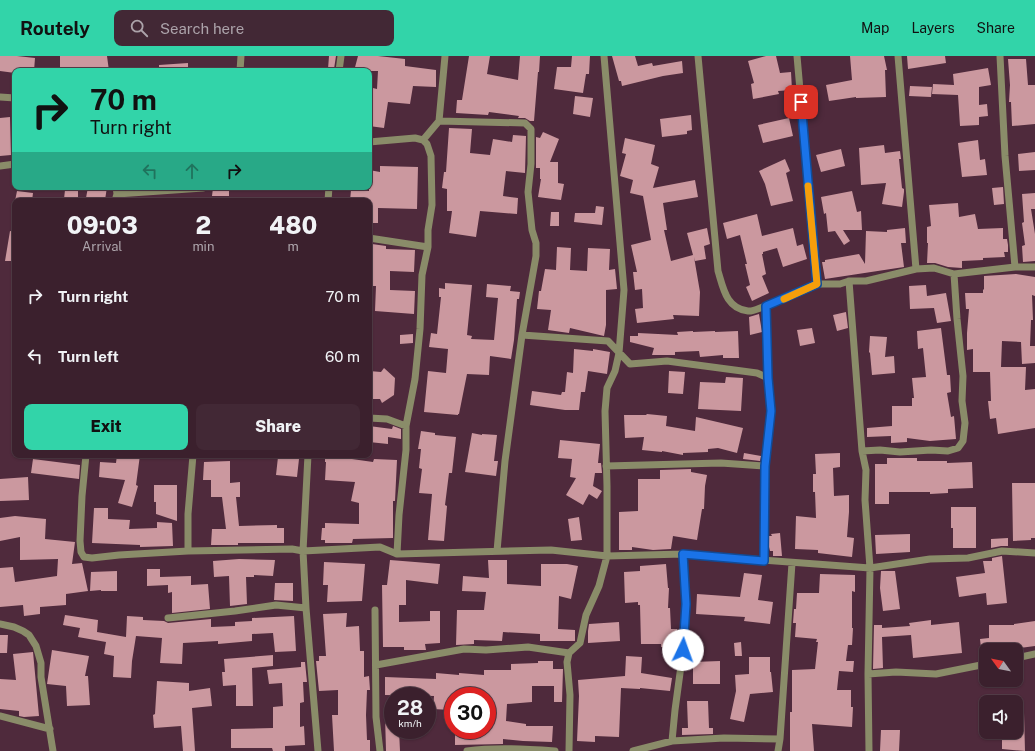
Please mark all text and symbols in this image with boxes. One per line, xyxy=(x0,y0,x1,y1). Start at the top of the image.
search box xyxy=(114,10,394,46)
text: Routely xyxy=(20,17,90,39)
icon: search xyxy=(128,17,150,39)
text: Search here xyxy=(160,20,244,37)
text: Map xyxy=(861,20,889,36)
text: Layers xyxy=(911,20,955,36)
text: Share xyxy=(977,20,1015,36)
text: 70 m xyxy=(90,83,157,116)
icon: right xyxy=(24,84,76,136)
pin xyxy=(784,85,818,119)
icon: arrive xyxy=(790,91,812,113)
text: Turn right xyxy=(90,117,172,138)
icon: left xyxy=(139,160,161,182)
icon: ahead xyxy=(181,160,203,182)
icon: right xyxy=(223,160,245,182)
text: 09:03 xyxy=(67,211,138,239)
text: 2 xyxy=(196,211,211,239)
text: 480 xyxy=(269,211,317,239)
text: Arrival xyxy=(82,239,122,254)
text: min xyxy=(192,239,214,254)
text: m xyxy=(288,239,299,254)
icon: right xyxy=(24,285,46,307)
text: Turn right xyxy=(58,288,128,305)
text: 70 m xyxy=(325,288,360,305)
icon: left xyxy=(24,345,46,367)
text: Turn left xyxy=(58,348,119,365)
text: 60 m xyxy=(325,348,360,365)
button: Exit xyxy=(24,404,188,450)
button: Share xyxy=(196,404,360,450)
position arrow xyxy=(662,629,704,671)
north arrow xyxy=(979,643,1023,687)
map controls xyxy=(979,643,1023,739)
speed limit sign: 30 xyxy=(444,687,496,739)
button: sound xyxy=(979,695,1023,739)
text: 28 xyxy=(397,696,423,720)
text: km/h xyxy=(398,717,422,729)

